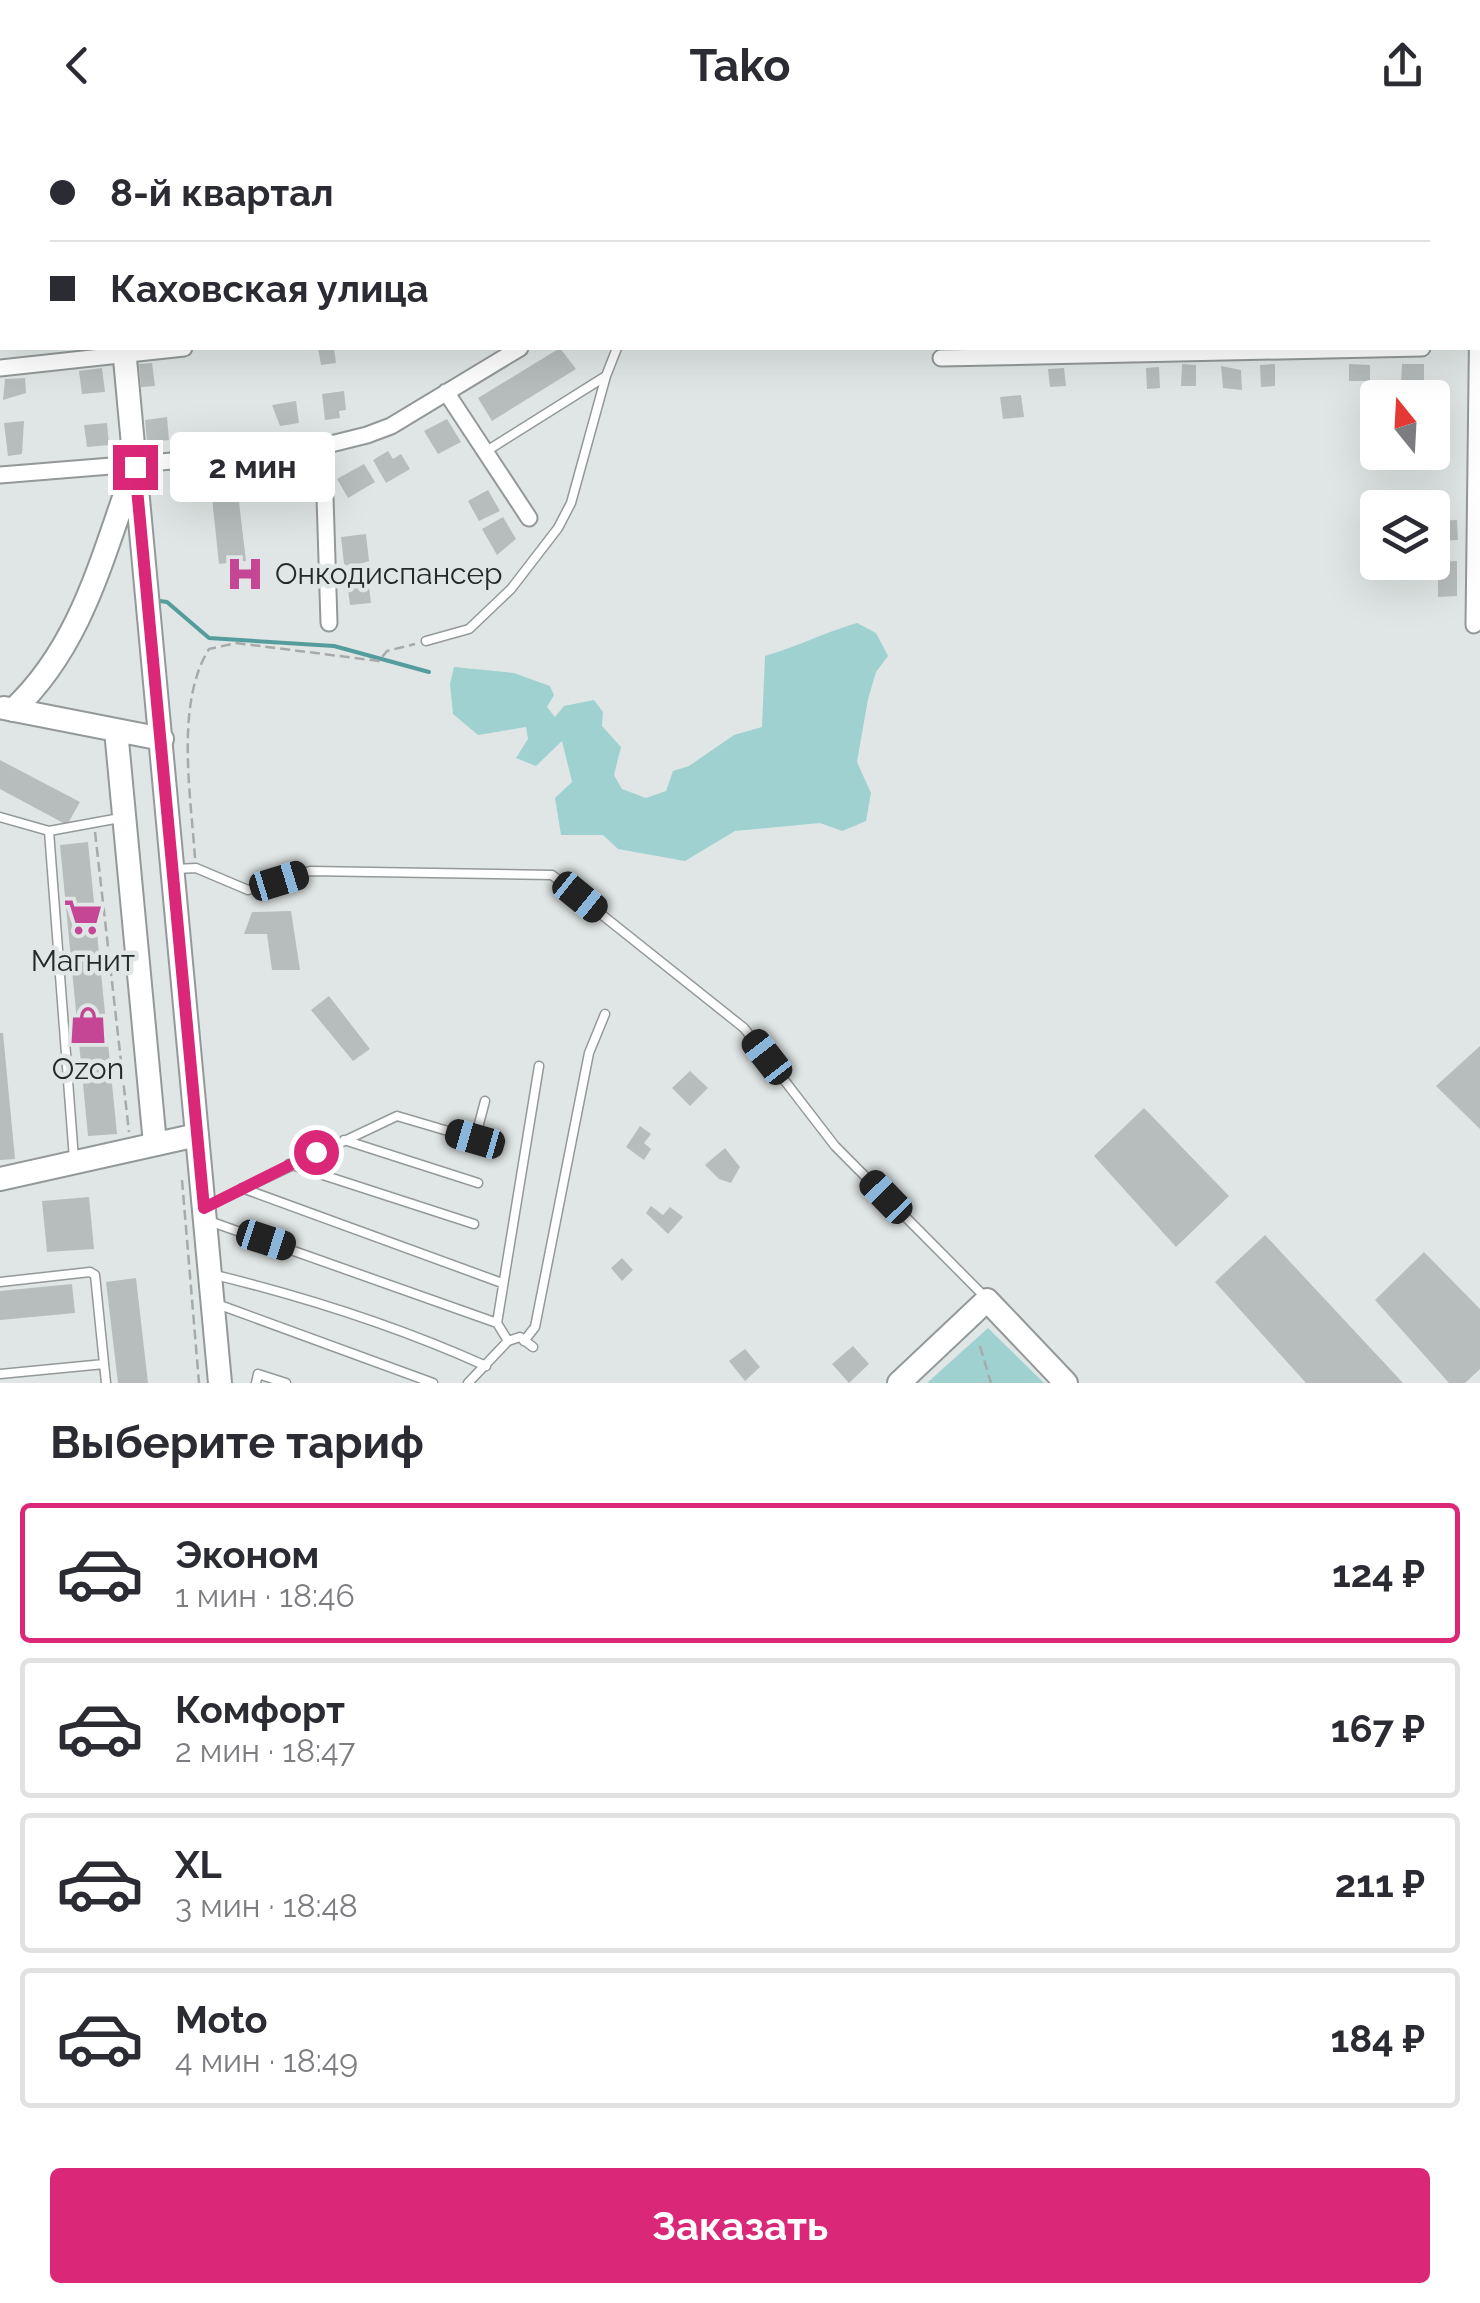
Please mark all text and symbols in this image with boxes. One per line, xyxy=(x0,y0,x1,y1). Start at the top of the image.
icon: back xyxy=(50,38,105,93)
icon: share xyxy=(1375,38,1430,93)
text: Tako xyxy=(689,39,791,92)
text: 8-й квартал xyxy=(110,170,334,215)
text: Каховская улица xyxy=(110,266,429,311)
north arrow xyxy=(1360,380,1450,470)
map controls xyxy=(1360,380,1450,580)
callout: 2 мин xyxy=(170,432,335,502)
route end xyxy=(113,445,158,490)
text: 2 мин xyxy=(208,448,297,485)
button: layers xyxy=(1360,490,1450,580)
hospital icon: Онкодиспансер xyxy=(224,553,266,595)
place label: Онкодиспансер xyxy=(275,556,503,591)
car xyxy=(246,858,312,904)
car xyxy=(547,866,613,928)
supermarket icon: Магнит xyxy=(62,896,104,938)
place label: Магнит xyxy=(31,943,135,978)
shop icon: Ozon xyxy=(67,1004,109,1046)
car xyxy=(737,1024,797,1090)
place label: Ozon xyxy=(52,1051,124,1086)
car xyxy=(442,1116,508,1162)
route start xyxy=(294,1130,339,1175)
car xyxy=(854,1165,918,1229)
car xyxy=(233,1216,299,1264)
text: Выберите тариф xyxy=(50,1416,424,1469)
icon: car xyxy=(55,1528,145,1618)
text: Эконом xyxy=(175,1532,319,1577)
text: 124 ₽ xyxy=(1332,1551,1425,1596)
text: 1 мин · 18:46 xyxy=(175,1577,355,1614)
icon: car xyxy=(55,1683,145,1773)
text: Комфорт xyxy=(175,1687,345,1732)
text: 167 ₽ xyxy=(1331,1706,1425,1751)
text: 2 мин · 18:47 xyxy=(175,1732,355,1769)
icon: car xyxy=(55,1838,145,1928)
text: XL xyxy=(175,1842,222,1887)
text: 211 ₽ xyxy=(1335,1861,1425,1906)
text: 3 мин · 18:48 xyxy=(175,1887,358,1924)
icon: car xyxy=(55,1993,145,2083)
text: Moto xyxy=(175,1997,268,2042)
text: 184 ₽ xyxy=(1330,2016,1425,2061)
text: 4 мин · 18:49 xyxy=(175,2042,358,2079)
button: Заказать xyxy=(50,2168,1430,2283)

